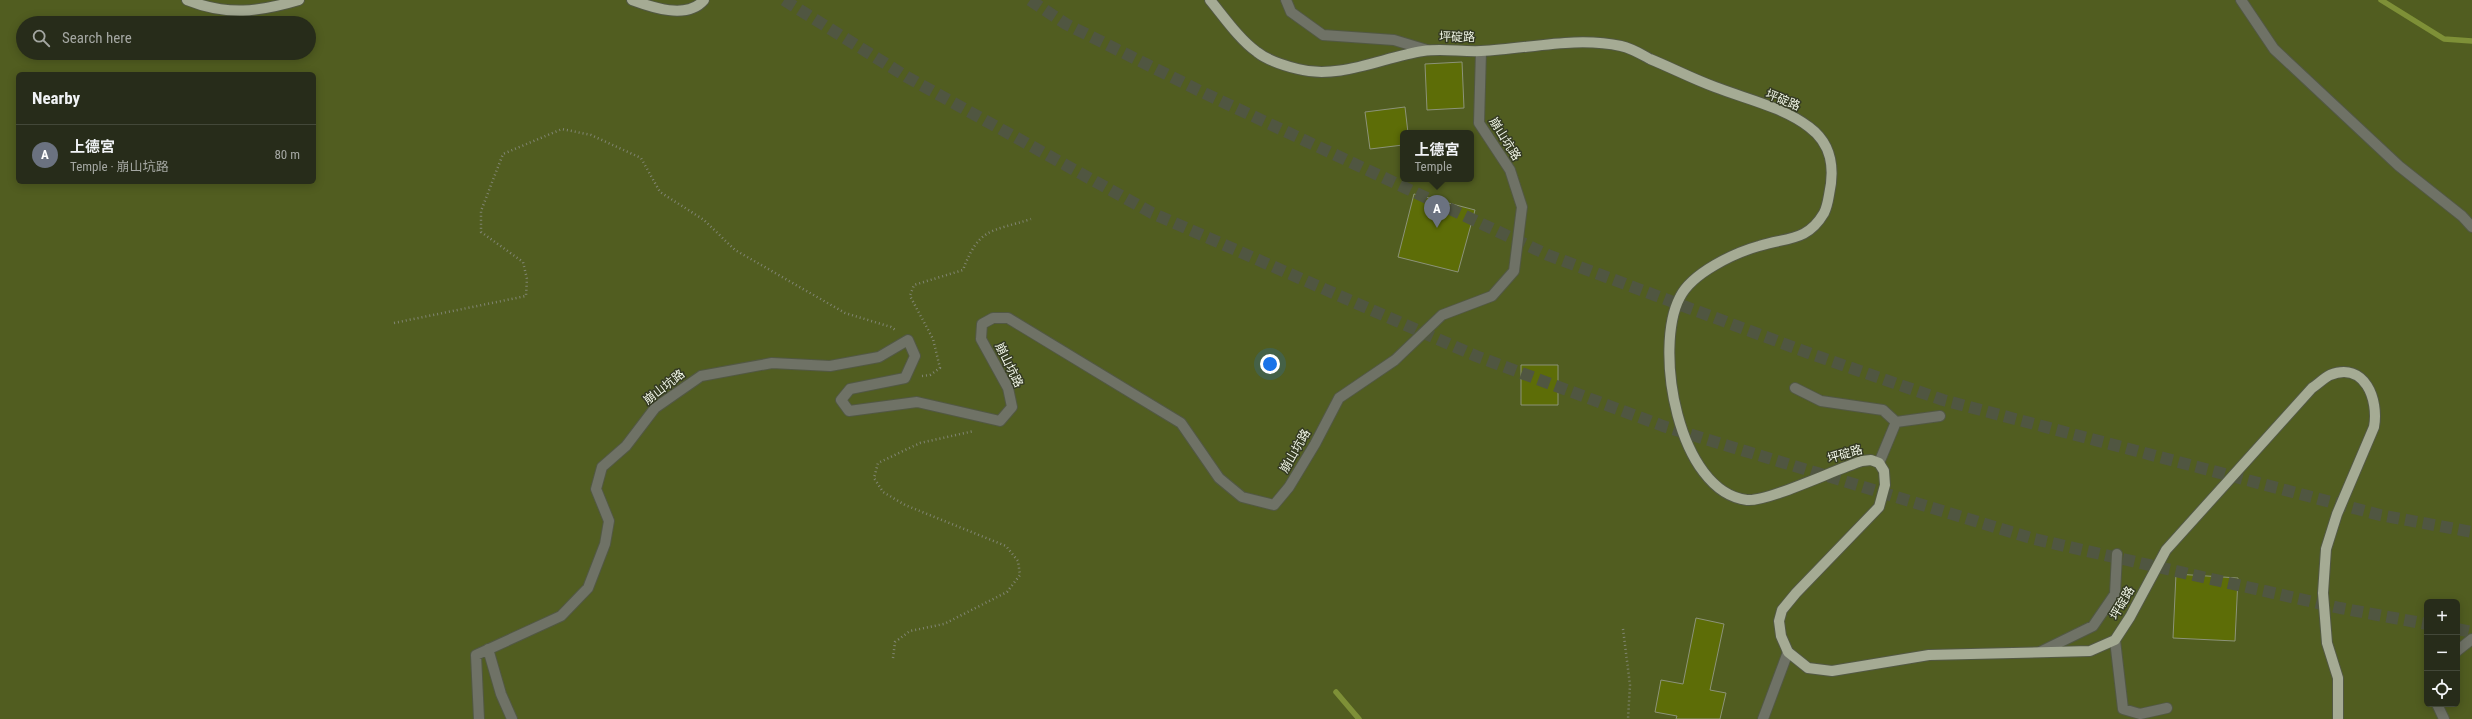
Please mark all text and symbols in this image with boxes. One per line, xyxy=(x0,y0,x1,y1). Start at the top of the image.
search box xyxy=(16,16,316,60)
icon: search xyxy=(30,27,52,49)
text: Search here xyxy=(62,29,132,47)
street label: 坪碇路 xyxy=(1439,30,1475,44)
street label: 坪碇路 xyxy=(1764,87,1802,113)
text: Nearby xyxy=(32,88,80,108)
street label: 崩山坑路 xyxy=(1486,115,1524,163)
popup xyxy=(1400,130,1474,182)
text: 上德宮 xyxy=(70,138,115,156)
text: 上德宮 xyxy=(1414,141,1460,159)
text: A xyxy=(41,147,49,162)
text: 80 m xyxy=(274,147,300,162)
text: Temple · 崩山坑路 xyxy=(70,159,169,174)
text: Temple xyxy=(1414,159,1452,174)
pin: A xyxy=(1424,195,1450,228)
street label: 崩山坑路 xyxy=(992,340,1026,390)
your location xyxy=(1260,354,1280,374)
street label: 崩山坑路 xyxy=(641,367,687,407)
street label: 崩山坑路 xyxy=(1277,427,1313,475)
street label: 坪碇路 xyxy=(1826,442,1864,466)
street label: 坪碇路 xyxy=(2107,584,2137,622)
map controls xyxy=(2424,599,2460,707)
button: + xyxy=(2424,599,2460,635)
button: − xyxy=(2424,635,2460,671)
button: locate xyxy=(2424,671,2460,707)

